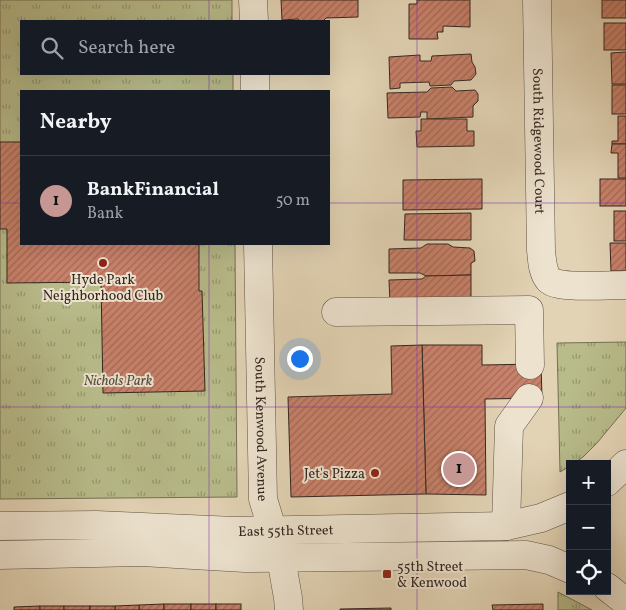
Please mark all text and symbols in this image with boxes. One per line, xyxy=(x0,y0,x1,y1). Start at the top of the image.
search box xyxy=(20,20,330,75)
icon: search xyxy=(38,34,66,62)
text: Search here xyxy=(78,35,175,61)
street label: South Ridgewood Court xyxy=(527,68,548,214)
text: Nearby xyxy=(40,108,111,137)
text: BankFinancial xyxy=(87,177,219,203)
text: 1 xyxy=(53,190,59,212)
text: 50 m xyxy=(276,190,310,212)
text: Bank xyxy=(87,203,123,225)
marker: Hyde Park Neighborhood Club xyxy=(97,257,109,269)
place label: Hyde Park Neighborhood Club xyxy=(43,271,164,306)
your location xyxy=(287,346,313,372)
street label: South Kenwood Avenue xyxy=(249,356,271,502)
park label: Nichols Park xyxy=(84,372,153,391)
pin: 1 xyxy=(443,450,475,488)
map controls xyxy=(566,460,611,595)
button: + xyxy=(566,460,611,505)
place label: Jet's Pizza xyxy=(304,465,365,484)
marker: Jet's Pizza xyxy=(369,467,381,479)
button: − xyxy=(566,505,611,550)
street label: East 55th Street xyxy=(238,521,334,542)
button: locate xyxy=(566,550,611,595)
place label: 55th Street & Kenwood xyxy=(397,558,467,593)
marker: 55th Street & Kenwood xyxy=(381,568,393,580)

